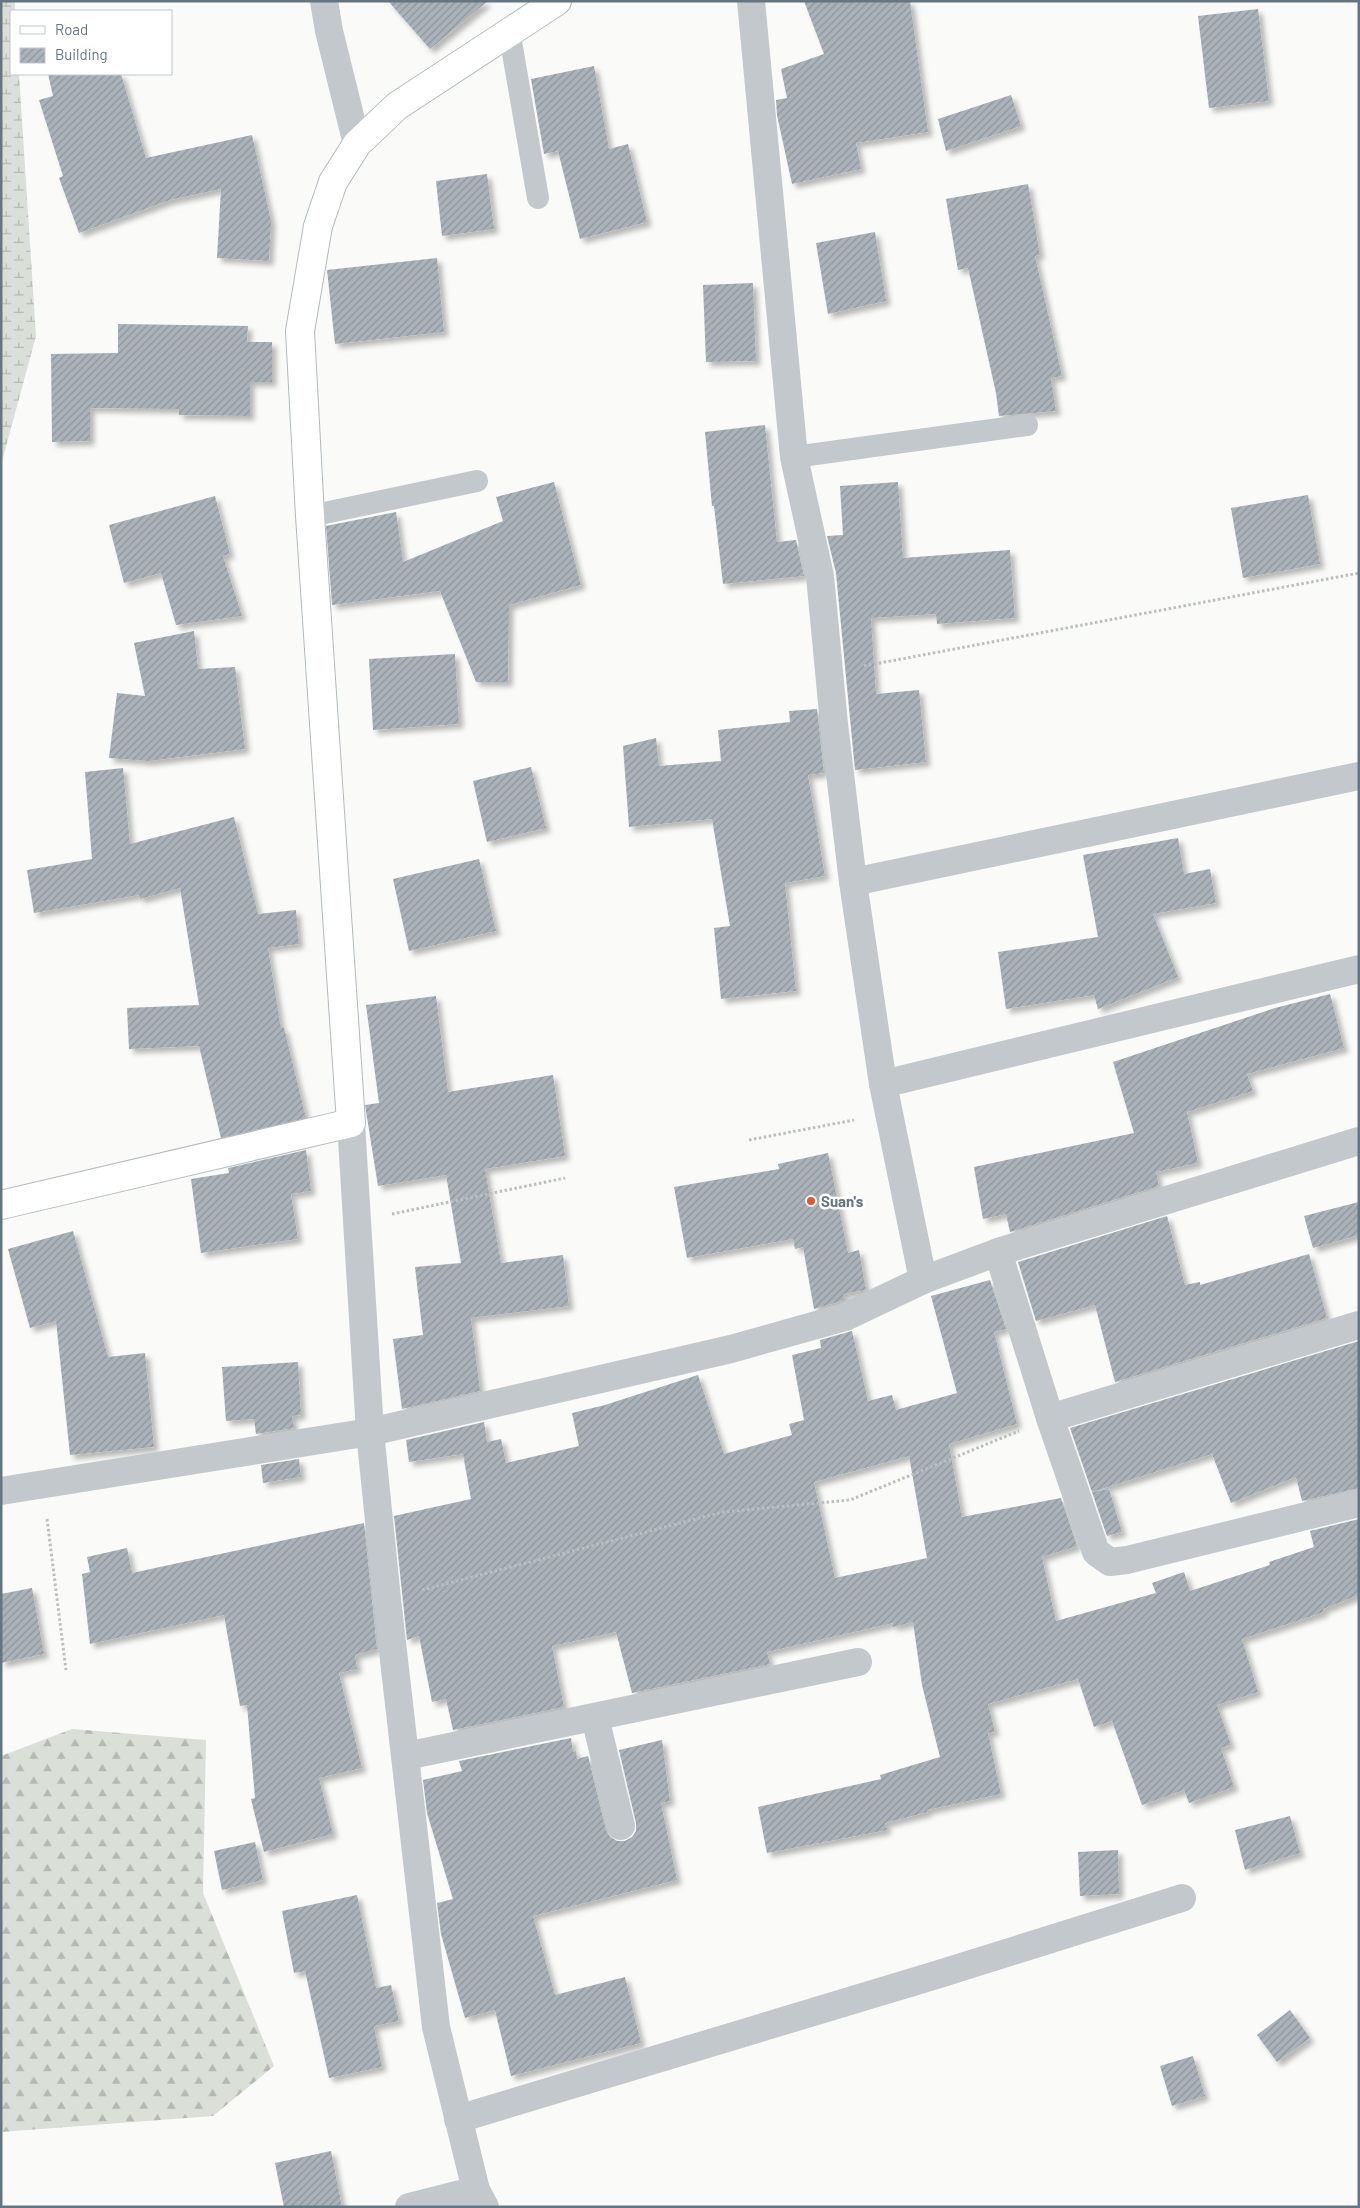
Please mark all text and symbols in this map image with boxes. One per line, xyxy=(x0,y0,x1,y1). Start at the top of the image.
legend xyxy=(10,10,172,75)
text: Road xyxy=(55,20,88,38)
text: Building xyxy=(55,45,108,63)
place label: Suan's xyxy=(821,1192,864,1210)
marker: Suan's xyxy=(805,1195,817,1207)

